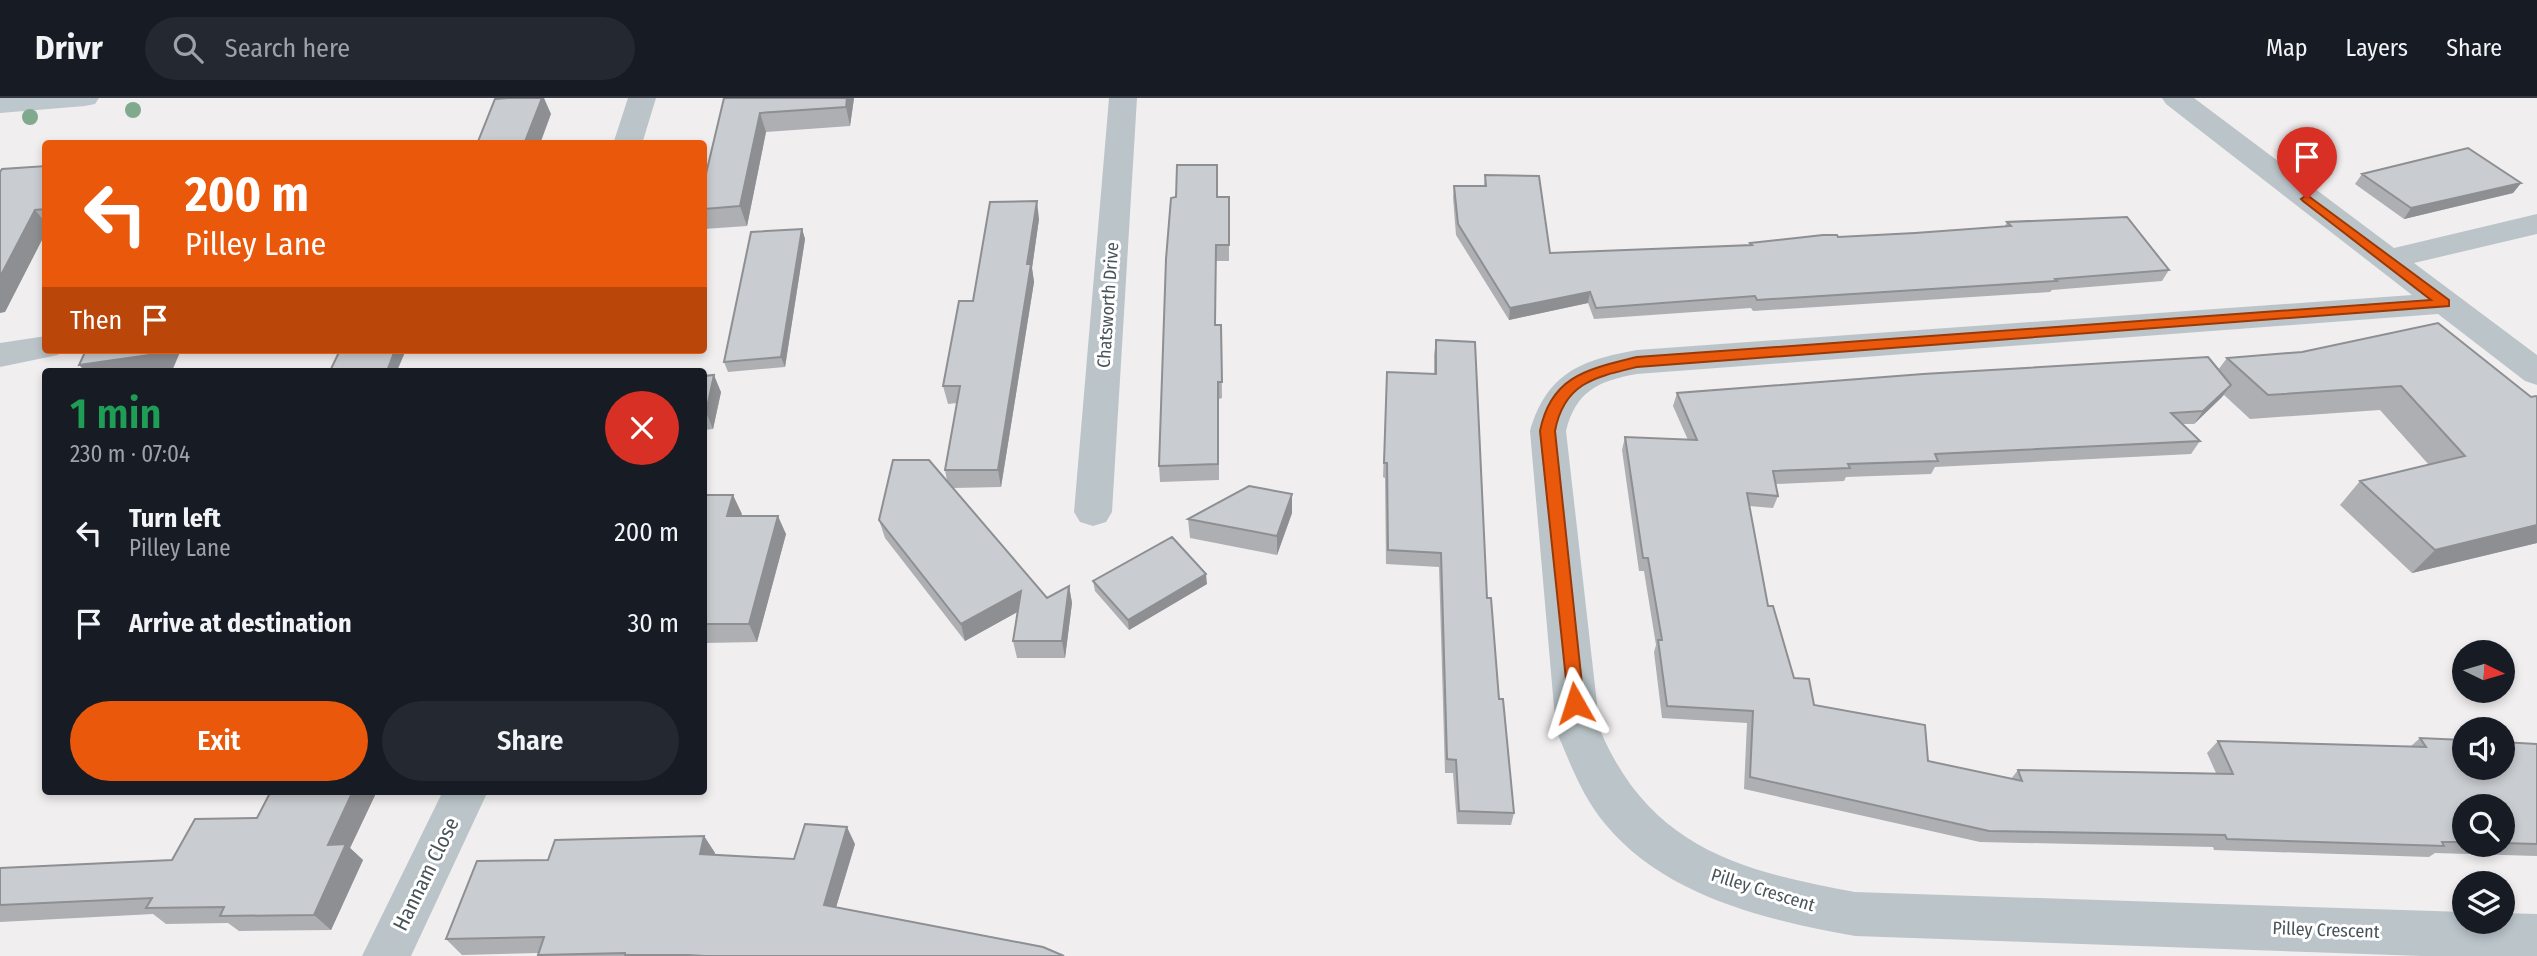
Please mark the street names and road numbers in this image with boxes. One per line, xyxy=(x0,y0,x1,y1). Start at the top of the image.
street label: Chatsworth Drive xyxy=(1093,241,1123,369)
street label: Hannam Close xyxy=(387,813,465,935)
street label: Pilley Crescent xyxy=(1708,864,1818,916)
street label: Pilley Crescent xyxy=(2272,917,2380,943)

